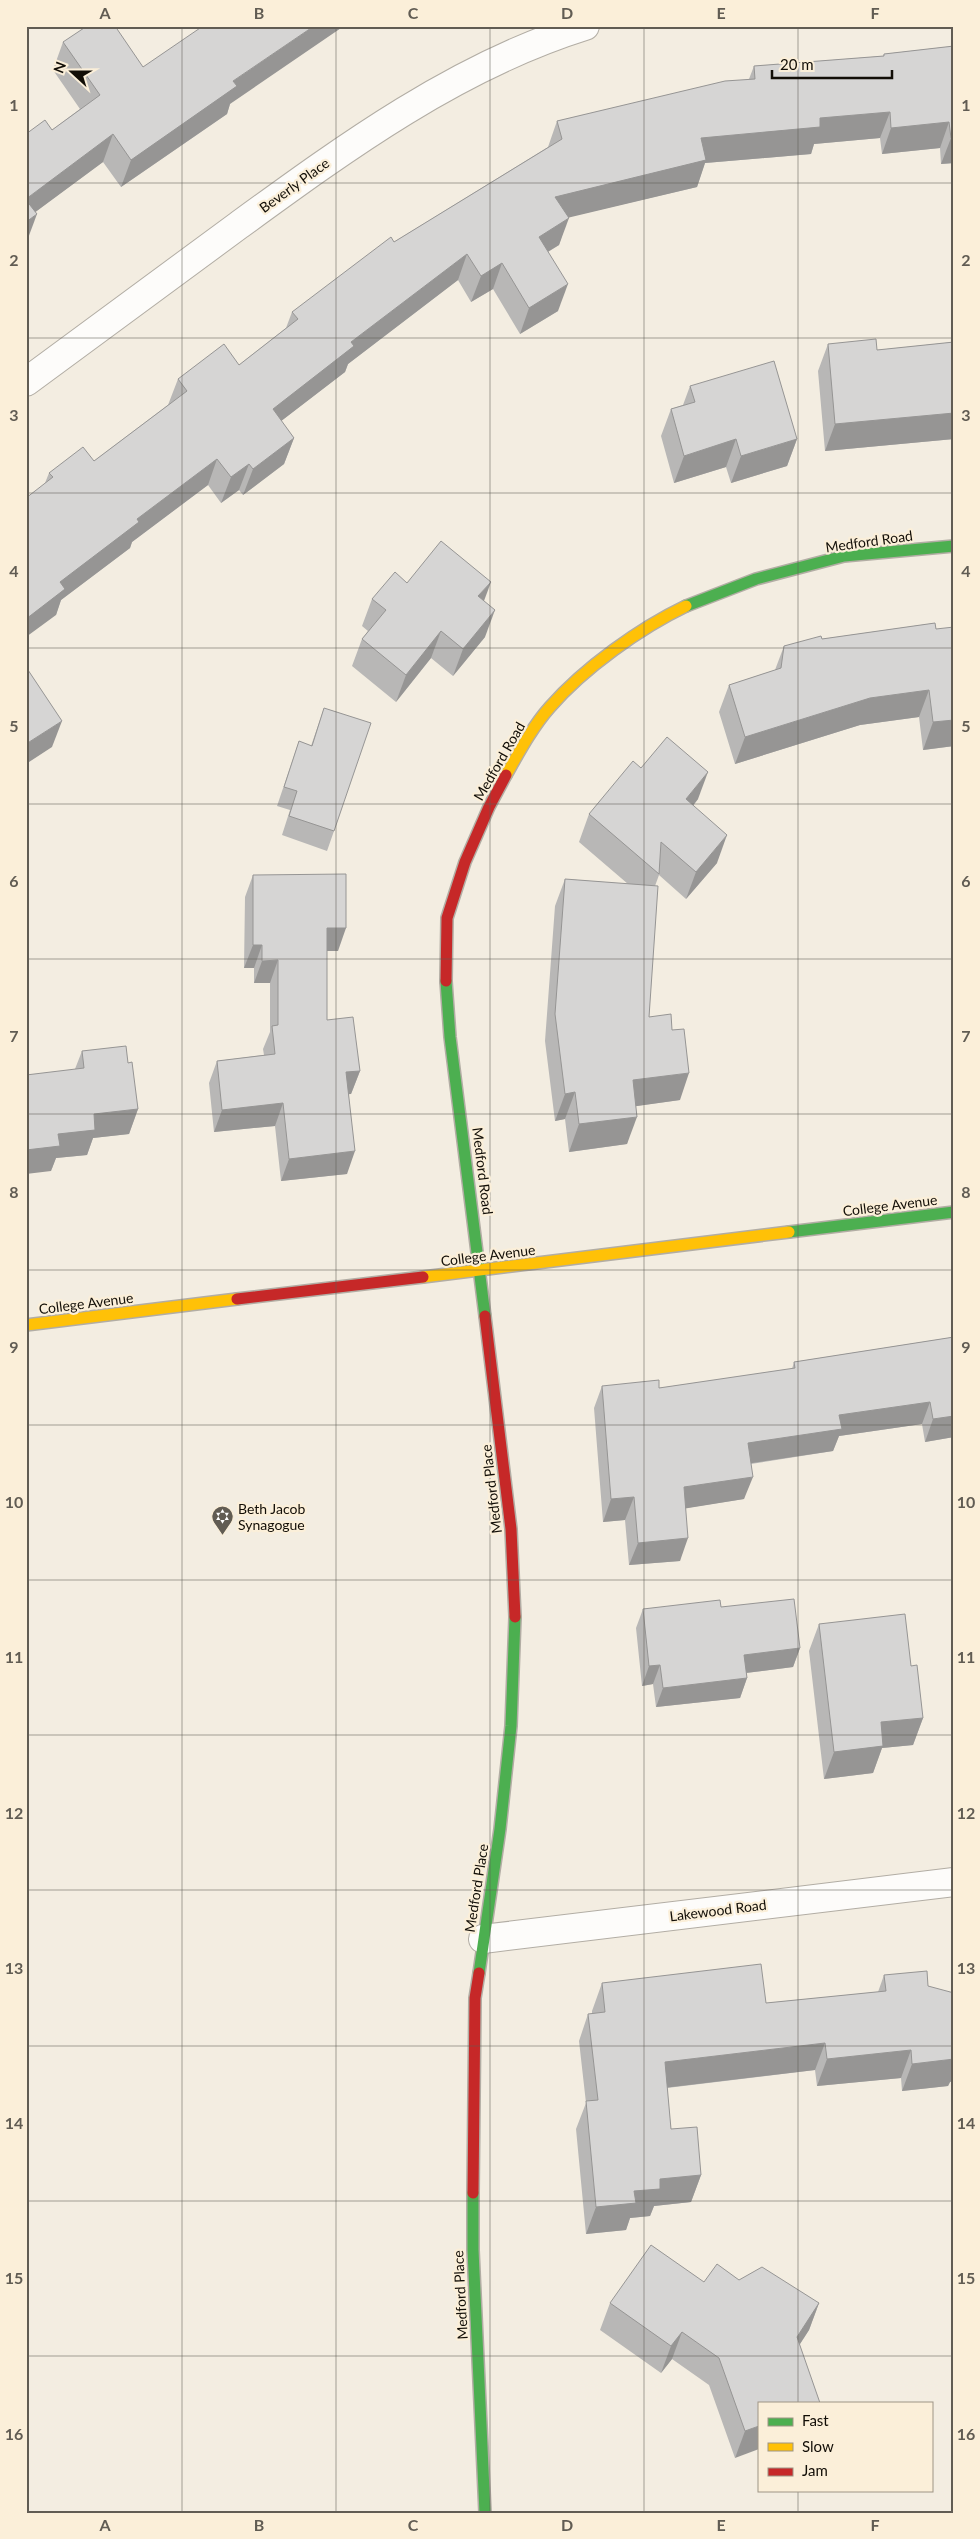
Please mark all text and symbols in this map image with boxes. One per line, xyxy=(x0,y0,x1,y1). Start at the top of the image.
text: A xyxy=(98,3,111,22)
text: B xyxy=(254,3,264,22)
text: C xyxy=(408,3,419,22)
text: D xyxy=(561,3,573,22)
text: E xyxy=(716,3,726,22)
text: F xyxy=(870,3,880,22)
north arrow xyxy=(48,48,98,98)
scale bar xyxy=(772,48,892,80)
text: 20 m xyxy=(780,55,814,73)
text: N xyxy=(50,59,69,75)
text: 1 xyxy=(9,95,19,114)
text: 1 xyxy=(961,95,971,114)
street label: Beverly Place xyxy=(256,154,332,216)
text: 2 xyxy=(9,250,19,269)
text: 2 xyxy=(961,250,971,269)
text: 3 xyxy=(9,405,19,424)
text: 3 xyxy=(961,405,971,424)
street label: Medford Road xyxy=(824,526,914,556)
text: 4 xyxy=(9,561,19,580)
text: 4 xyxy=(961,561,971,580)
text: 5 xyxy=(9,716,19,735)
text: 5 xyxy=(961,716,971,735)
street label: Medford Road xyxy=(470,719,528,803)
text: 6 xyxy=(9,871,19,890)
text: 6 xyxy=(961,871,971,890)
text: 7 xyxy=(9,1026,19,1045)
text: 7 xyxy=(961,1026,971,1045)
street label: Medford Road xyxy=(469,1126,497,1216)
text: 8 xyxy=(9,1182,19,1201)
text: 8 xyxy=(961,1182,971,1201)
street label: College Avenue xyxy=(842,1191,938,1219)
street label: College Avenue xyxy=(440,1241,536,1269)
street label: College Avenue xyxy=(38,1289,134,1317)
text: 9 xyxy=(9,1337,19,1356)
text: 9 xyxy=(961,1337,971,1356)
street label: Medford Place xyxy=(477,1444,505,1534)
text: 10 xyxy=(5,1492,23,1511)
text: 10 xyxy=(957,1492,975,1511)
place label: Beth Jacob Synagogue xyxy=(238,1500,305,1533)
synagogue icon: Beth Jacob Synagogue xyxy=(210,1504,234,1535)
text: 11 xyxy=(5,1647,23,1666)
text: 11 xyxy=(957,1647,975,1666)
text: 12 xyxy=(5,1803,23,1822)
text: 12 xyxy=(957,1803,975,1822)
street label: Medford Place xyxy=(461,1842,491,1934)
street label: Lakewood Road xyxy=(669,1896,767,1924)
text: 13 xyxy=(5,1958,23,1977)
text: 13 xyxy=(957,1958,975,1977)
text: 14 xyxy=(5,2113,23,2132)
text: 14 xyxy=(957,2113,975,2132)
street label: Medford Place xyxy=(449,2250,471,2340)
text: 15 xyxy=(5,2268,23,2287)
text: 15 xyxy=(957,2268,975,2287)
legend xyxy=(758,2402,932,2492)
text: Fast xyxy=(802,2411,829,2429)
text: 16 xyxy=(5,2424,23,2443)
text: 16 xyxy=(957,2424,975,2443)
text: Slow xyxy=(802,2437,834,2455)
text: Jam xyxy=(802,2461,828,2479)
text: A xyxy=(98,2515,111,2534)
text: B xyxy=(254,2515,264,2534)
text: C xyxy=(408,2515,419,2534)
text: D xyxy=(561,2515,573,2534)
text: E xyxy=(716,2515,726,2534)
text: F xyxy=(870,2515,880,2534)

